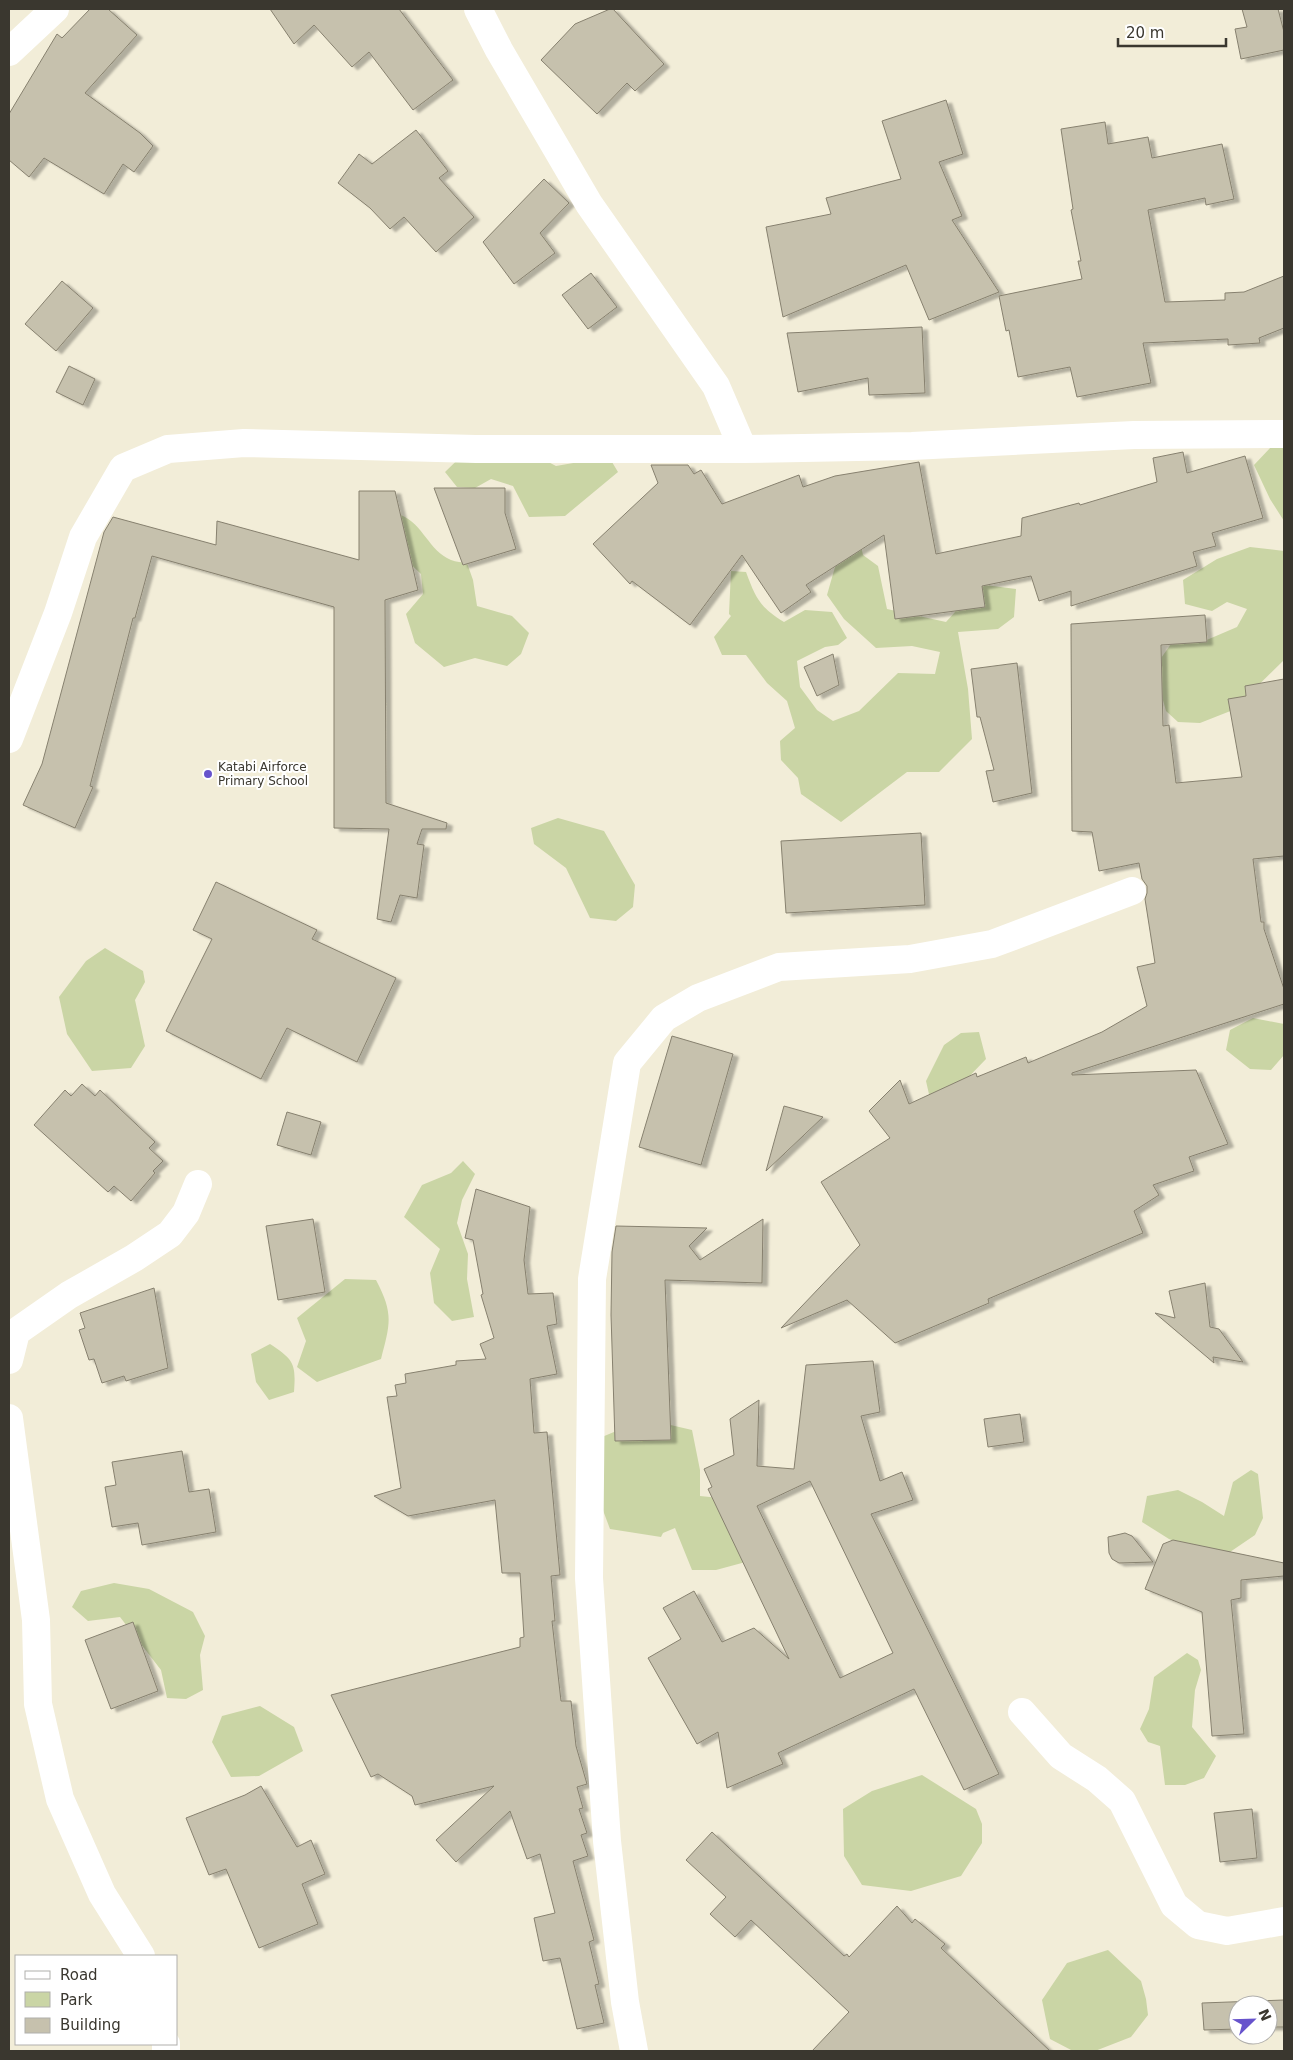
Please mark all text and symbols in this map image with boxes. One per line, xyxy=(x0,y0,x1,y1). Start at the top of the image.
scale bar xyxy=(1118,15,1226,47)
text: 20 m xyxy=(1126,24,1164,42)
place label: Katabi Airforce Primary School xyxy=(218,760,308,788)
marker: Katabi Airforce Primary School xyxy=(202,768,214,780)
legend xyxy=(15,1955,178,2045)
text: Road xyxy=(60,1966,98,1984)
text: Park xyxy=(60,1991,93,2009)
north arrow xyxy=(1228,1995,1278,2045)
text: N xyxy=(1255,2006,1275,2023)
text: Building xyxy=(60,2016,121,2034)

